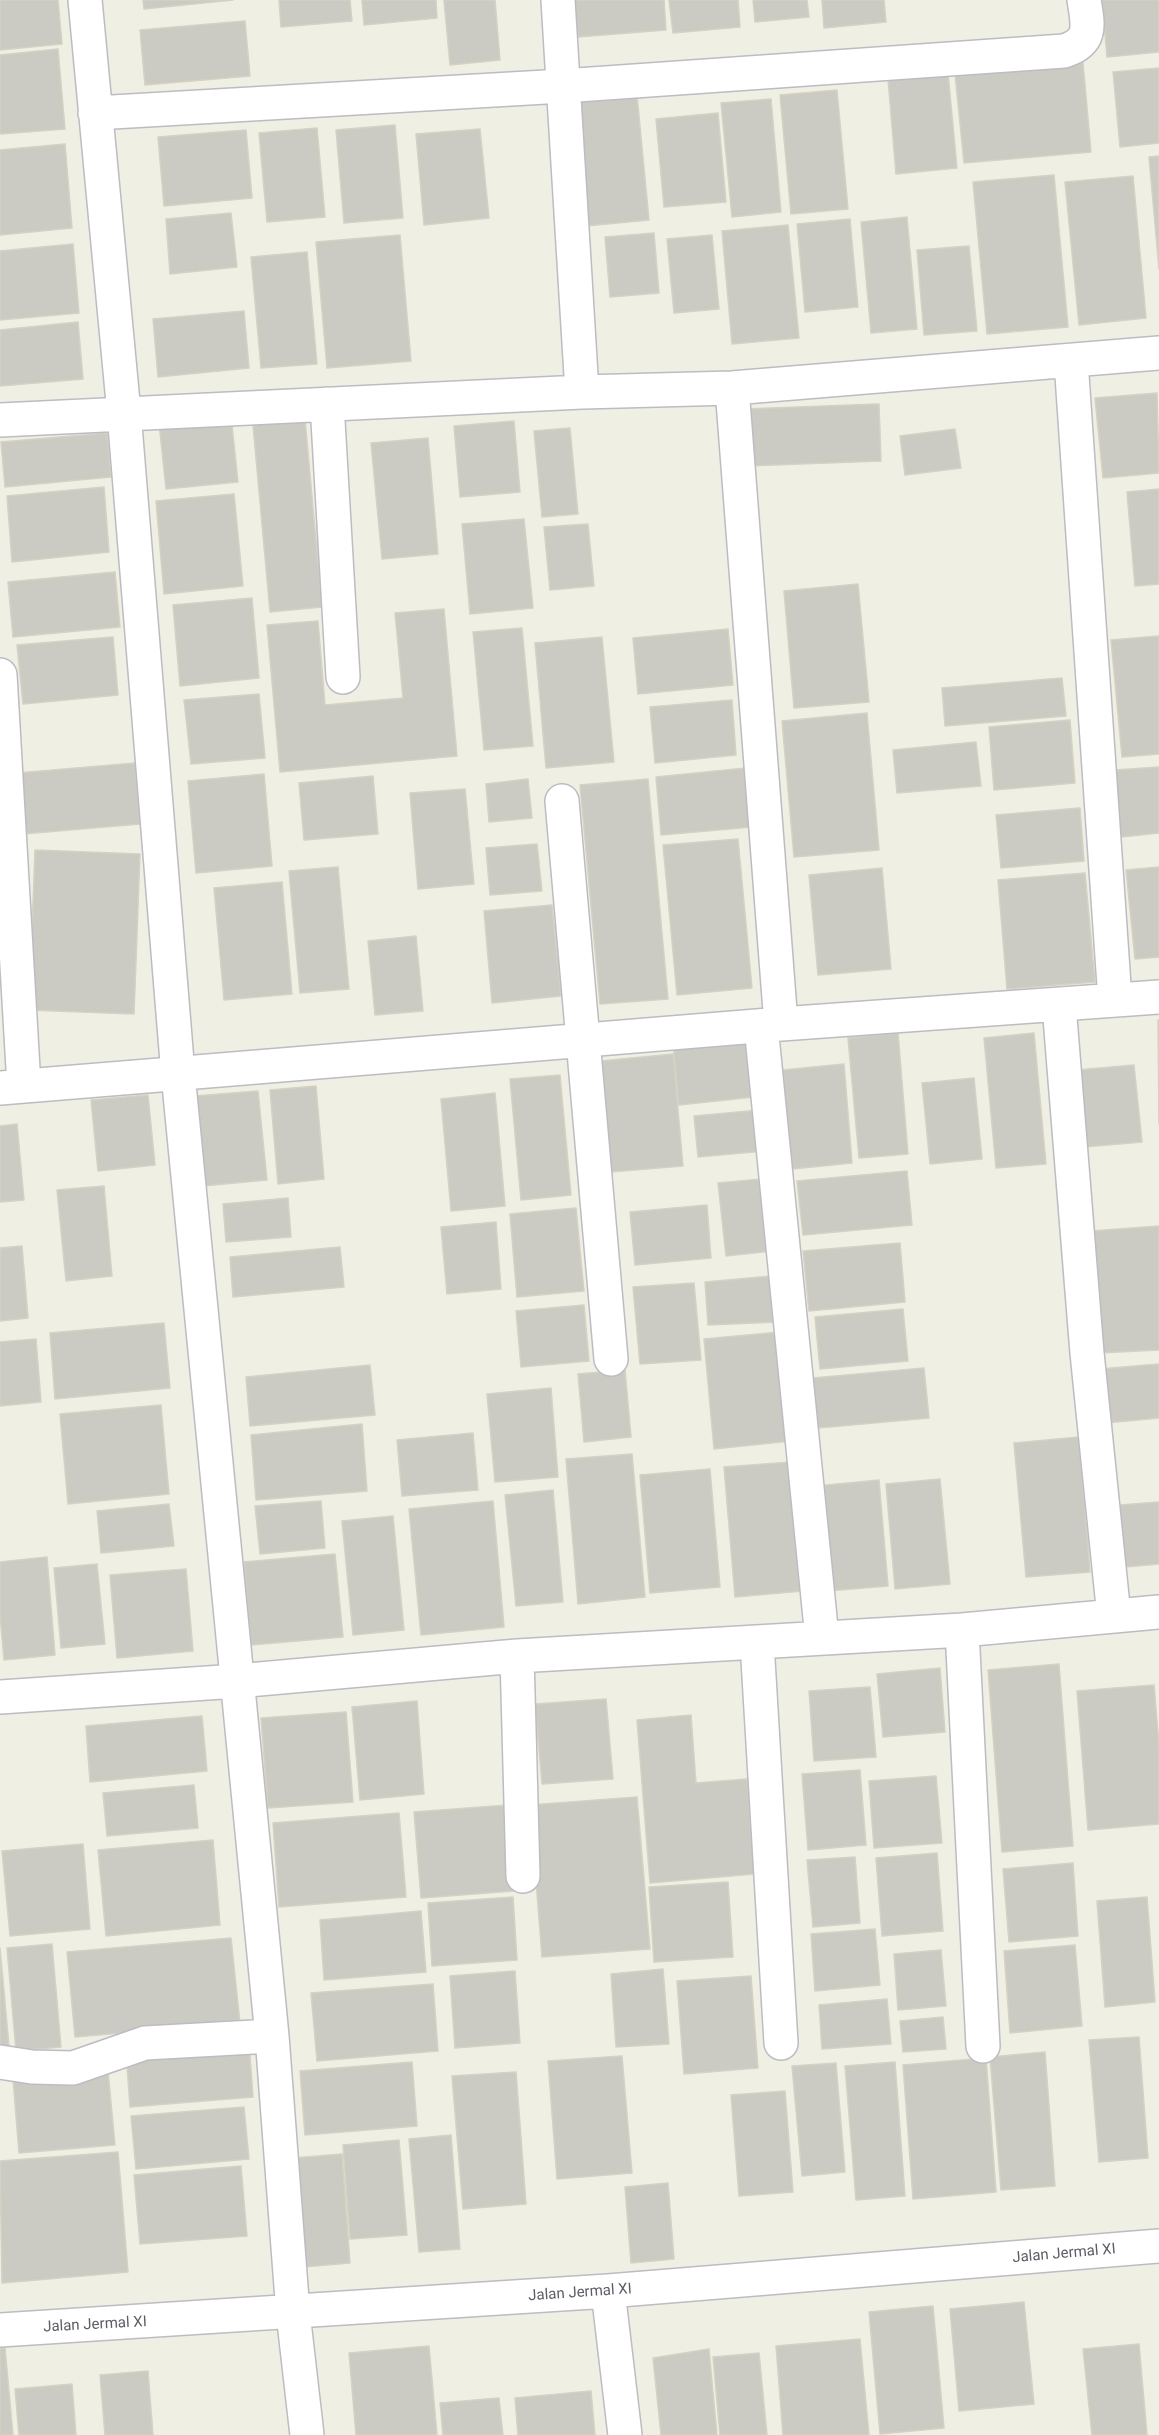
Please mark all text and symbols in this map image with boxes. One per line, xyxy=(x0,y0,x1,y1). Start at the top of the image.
street label: Jalan Jermal XI xyxy=(1012,2241,1116,2267)
street label: Jalan Jermal XI xyxy=(528,2280,632,2306)
street label: Jalan Jermal XI xyxy=(43,2313,147,2337)

